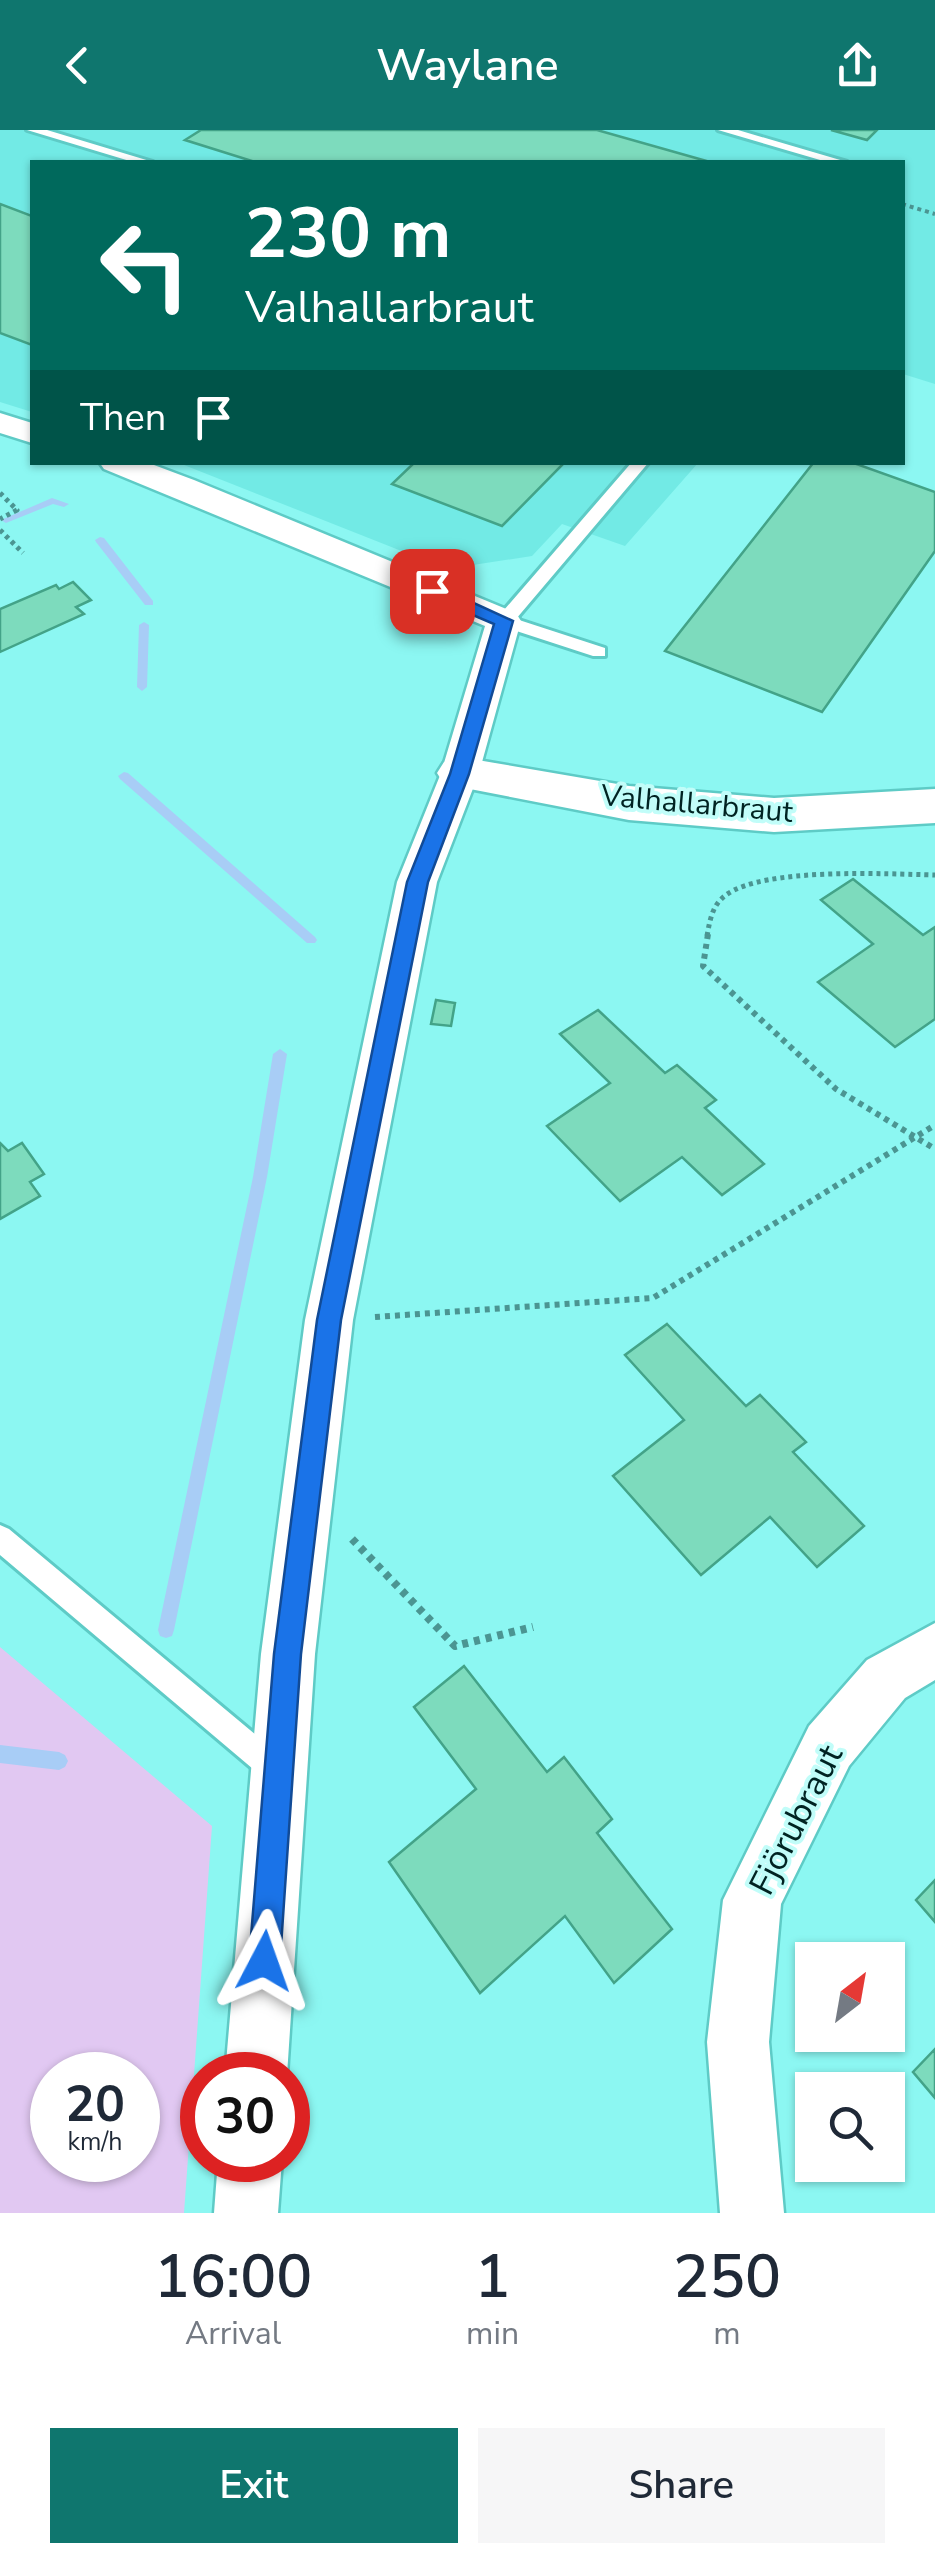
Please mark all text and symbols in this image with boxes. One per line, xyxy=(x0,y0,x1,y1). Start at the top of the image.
text: Waylane xyxy=(376,35,559,96)
icon: back xyxy=(50,38,105,93)
icon: share xyxy=(830,38,885,93)
text: 230 m xyxy=(245,186,451,282)
icon: left xyxy=(80,200,210,330)
text: Valhallarbraut xyxy=(245,277,534,338)
icon: arrive xyxy=(186,390,241,445)
text: Then xyxy=(80,392,166,443)
pin xyxy=(390,549,475,634)
icon: arrive xyxy=(405,564,460,619)
street label: Valhallarbraut xyxy=(598,775,795,833)
street label: Fjörubraut xyxy=(738,1736,854,1903)
position arrow xyxy=(212,1909,316,2013)
north arrow xyxy=(795,1942,905,2052)
map controls xyxy=(795,1942,905,2182)
speed limit sign: 30 xyxy=(180,2052,310,2182)
text: 20 xyxy=(65,2070,125,2139)
button: search xyxy=(795,2072,905,2182)
text: km/h xyxy=(67,2125,123,2159)
text: 16:00 xyxy=(154,2236,312,2318)
text: 1 xyxy=(475,2236,511,2318)
text: 250 xyxy=(673,2236,781,2318)
text: Arrival xyxy=(185,2312,281,2355)
text: min xyxy=(466,2312,519,2355)
text: m xyxy=(713,2312,741,2355)
button: Exit xyxy=(50,2428,458,2543)
button: Share xyxy=(478,2428,885,2543)

